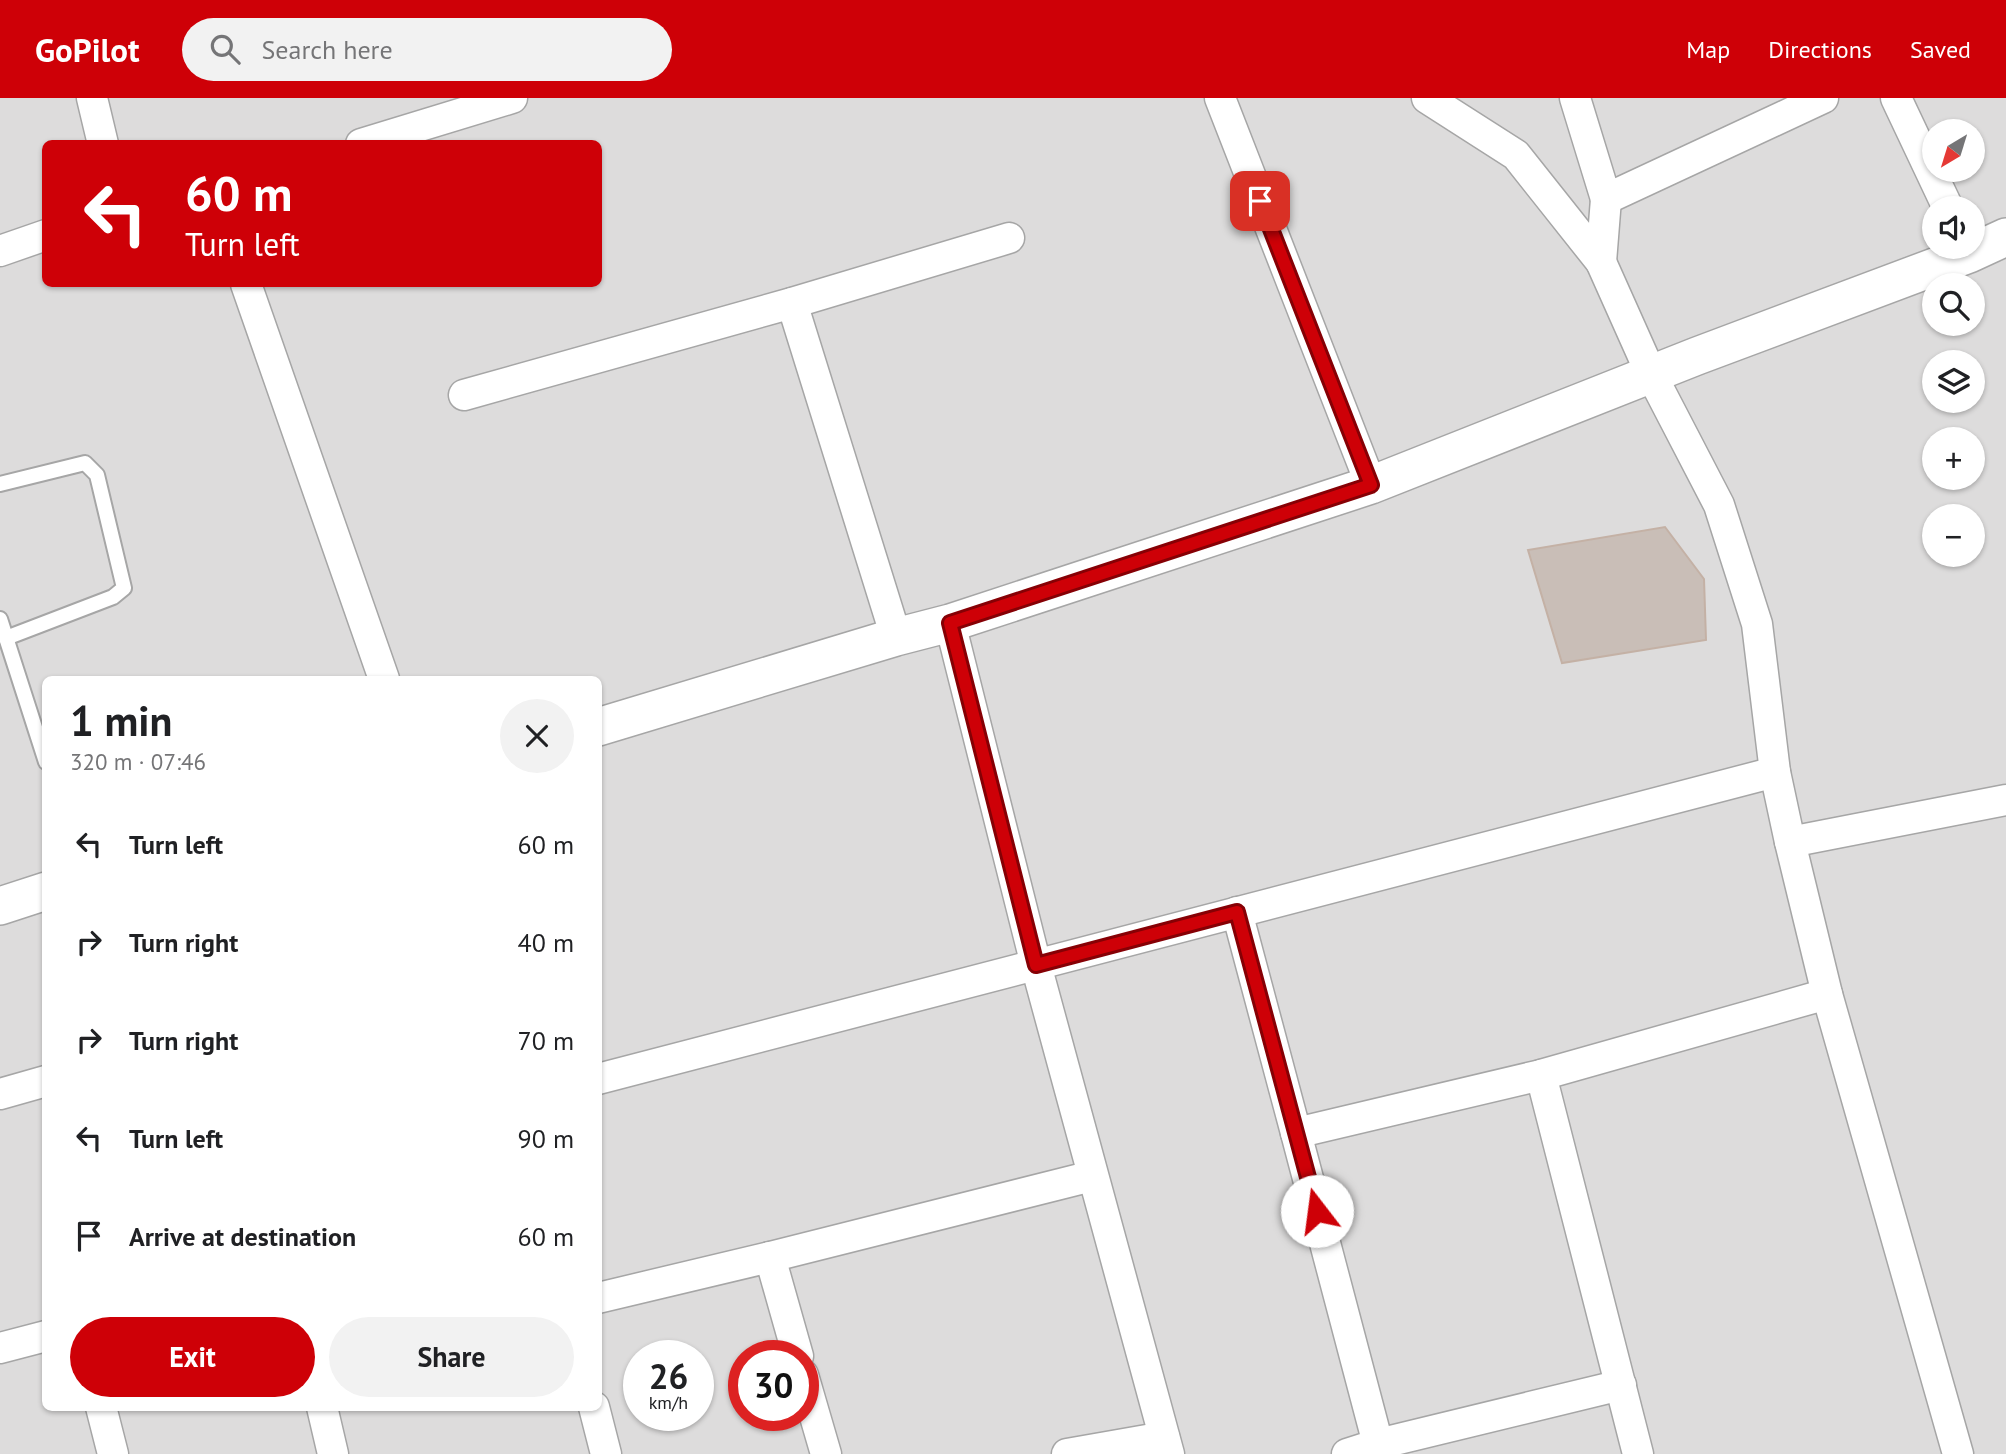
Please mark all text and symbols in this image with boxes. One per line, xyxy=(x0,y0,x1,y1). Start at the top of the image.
search box xyxy=(182,18,672,81)
text: GoPilot xyxy=(35,28,140,71)
icon: search xyxy=(206,30,244,68)
text: Search here xyxy=(262,33,393,66)
text: Map xyxy=(1686,34,1730,65)
text: Directions xyxy=(1768,34,1872,65)
text: Saved xyxy=(1910,34,1971,65)
north arrow xyxy=(1922,119,1984,182)
map controls xyxy=(1922,119,1985,567)
text: 60 m xyxy=(185,161,292,225)
icon: left xyxy=(70,168,161,259)
pin xyxy=(1230,171,1290,231)
icon: arrive xyxy=(1241,182,1279,220)
button: sound xyxy=(1922,196,1985,259)
text: Turn left xyxy=(185,223,300,265)
button: search xyxy=(1922,273,1985,336)
button: layers xyxy=(1922,350,1985,413)
button: + xyxy=(1922,427,1985,490)
button: − xyxy=(1922,504,1985,567)
text: 1 min xyxy=(70,693,172,748)
button: close xyxy=(500,699,574,773)
text: 320 m · 07:46 xyxy=(70,747,206,776)
icon: left xyxy=(70,825,108,863)
text: Turn left xyxy=(129,828,223,861)
text: 60 m xyxy=(518,828,574,861)
icon: right xyxy=(70,923,108,961)
text: Turn right xyxy=(129,926,238,959)
text: 40 m xyxy=(518,926,574,959)
icon: right xyxy=(70,1021,108,1059)
text: Turn right xyxy=(129,1024,238,1057)
text: 70 m xyxy=(518,1024,574,1057)
icon: left xyxy=(70,1119,108,1157)
text: Turn left xyxy=(129,1122,223,1155)
text: 90 m xyxy=(518,1122,574,1155)
position arrow xyxy=(1280,1174,1354,1248)
icon: arrive xyxy=(70,1217,108,1255)
text: Arrive at destination xyxy=(129,1220,356,1253)
text: 60 m xyxy=(518,1220,574,1253)
button: Exit xyxy=(70,1317,315,1397)
button: Share xyxy=(329,1317,574,1397)
speed limit sign: 30 xyxy=(728,1340,819,1431)
text: 26 xyxy=(649,1353,688,1399)
text: km/h xyxy=(649,1391,688,1414)

